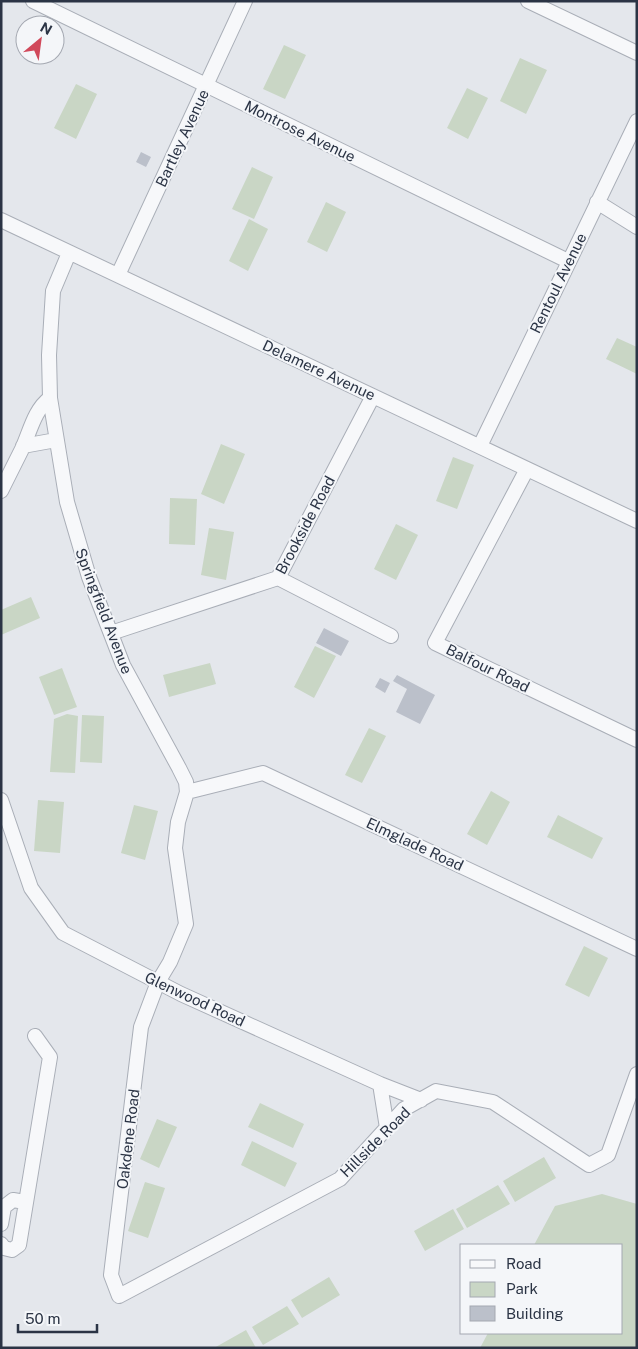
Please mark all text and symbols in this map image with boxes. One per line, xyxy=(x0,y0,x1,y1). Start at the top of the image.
north arrow xyxy=(15,15,65,65)
text: N xyxy=(38,19,55,38)
street label: Bartley Avenue xyxy=(152,87,212,189)
street label: Montrose Avenue xyxy=(242,97,358,165)
street label: Rentoul Avenue xyxy=(526,230,590,336)
street label: Delamere Avenue xyxy=(260,336,378,404)
street label: Brookside Road xyxy=(272,473,338,577)
street label: Springfield Avenue xyxy=(72,546,136,676)
street label: Balfour Road xyxy=(444,640,532,696)
street label: Elmglade Road xyxy=(364,814,466,874)
street label: Glenwood Road xyxy=(142,968,248,1030)
street label: Oakdene Road xyxy=(113,1088,143,1190)
street label: Hillside Road xyxy=(337,1104,413,1180)
legend xyxy=(460,1244,623,1334)
text: Road xyxy=(506,1255,542,1272)
text: Park xyxy=(506,1280,538,1297)
scale bar xyxy=(18,1302,96,1334)
text: Building xyxy=(506,1305,564,1322)
text: 50 m xyxy=(25,1310,60,1327)

